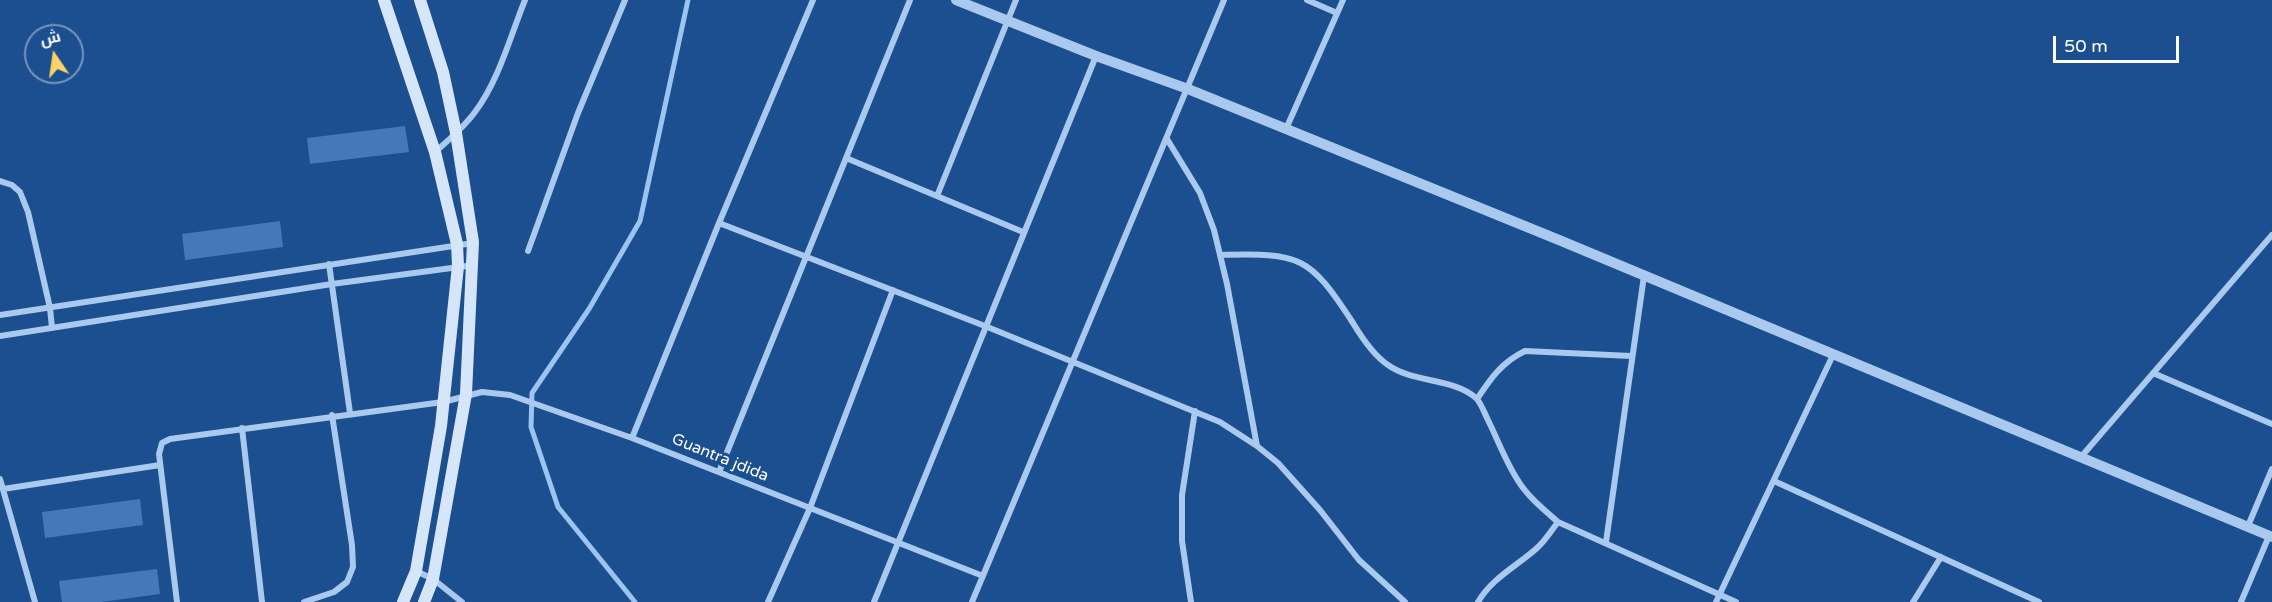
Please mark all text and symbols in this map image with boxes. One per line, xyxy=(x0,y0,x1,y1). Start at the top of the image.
north arrow xyxy=(24,24,84,84)
scale bar xyxy=(2056,24,2182,62)
text: ش xyxy=(38,26,63,50)
text: 50 m xyxy=(2064,35,2108,57)
street label: Guantra jdida xyxy=(669,430,771,486)

